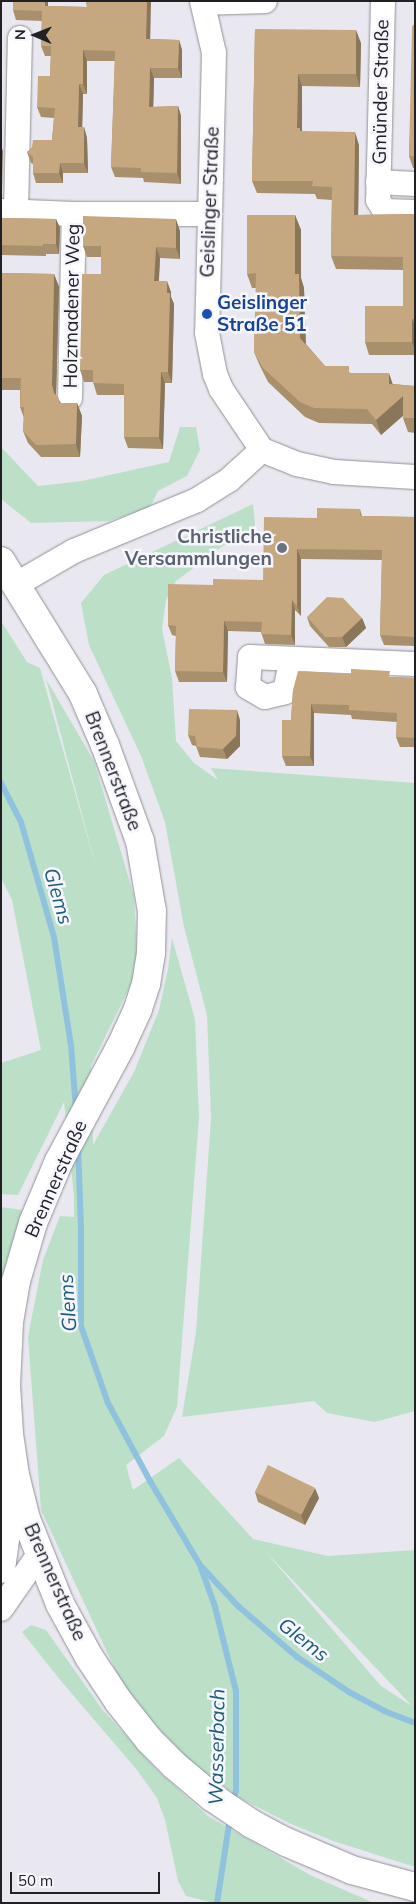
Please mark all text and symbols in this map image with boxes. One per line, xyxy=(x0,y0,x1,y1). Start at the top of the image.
north arrow xyxy=(10,10,60,60)
street label: Gmünder Straße xyxy=(368,19,394,165)
text: N xyxy=(11,29,29,40)
street label: Geislinger Straße xyxy=(196,126,224,278)
street label: Holzmadener Weg xyxy=(59,223,85,389)
place label: Geislinger Straße 51 xyxy=(217,292,307,336)
marker: Geislinger Straße 51 xyxy=(201,308,213,320)
place label: Christliche Versammlungen xyxy=(125,526,272,570)
marker: Christliche Versammlungen xyxy=(276,542,288,554)
street label: Brennerstraße xyxy=(80,708,146,834)
water label: Glems xyxy=(40,865,78,927)
street label: Brennerstraße xyxy=(20,1117,92,1241)
water label: Glems xyxy=(53,1273,81,1333)
street label: Brennerstraße xyxy=(19,1520,91,1644)
water label: Glems xyxy=(274,1612,334,1666)
water label: Wasserbach xyxy=(203,1688,229,1806)
scale bar xyxy=(12,1862,162,1894)
text: 50 m xyxy=(18,1871,53,1890)

